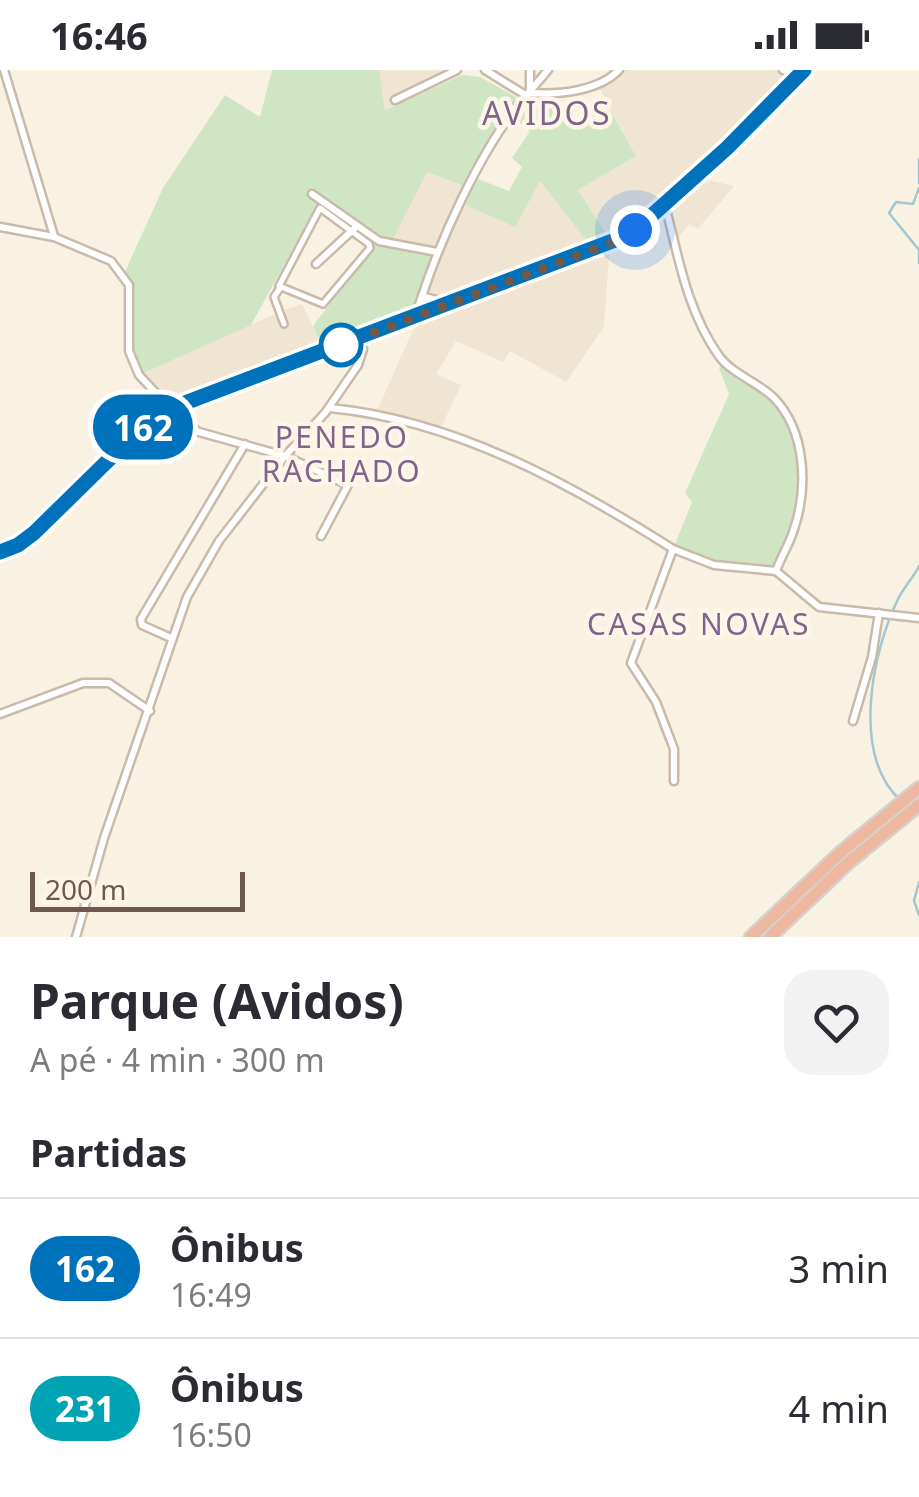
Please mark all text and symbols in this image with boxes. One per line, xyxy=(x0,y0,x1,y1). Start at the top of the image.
text: 16:46 xyxy=(50,9,148,61)
district label: AVIDOS xyxy=(482,91,612,134)
your location xyxy=(610,205,660,255)
unlabelled marker xyxy=(320,324,362,366)
line badge: 162 xyxy=(86,394,200,460)
text: 162 xyxy=(113,404,173,451)
district label: PENEDO RACHADO xyxy=(262,416,422,491)
district label: CASAS NOVAS xyxy=(587,603,811,644)
scale bar xyxy=(30,867,245,911)
text: 200 m xyxy=(45,870,127,908)
text: Parque (Avidos) xyxy=(30,968,404,1033)
button: heart xyxy=(784,970,889,1075)
text: A pé · 4 min · 300 m xyxy=(30,1038,325,1081)
text: Partidas xyxy=(30,1126,187,1178)
text: Ônibus xyxy=(170,1221,304,1273)
text: 3 min xyxy=(789,1242,889,1294)
text: 162 xyxy=(55,1245,115,1292)
text: 16:49 xyxy=(170,1273,252,1316)
text: Ônibus xyxy=(170,1361,304,1413)
text: 4 min xyxy=(789,1382,889,1434)
text: 231 xyxy=(55,1385,115,1432)
text: 16:50 xyxy=(170,1413,252,1456)

